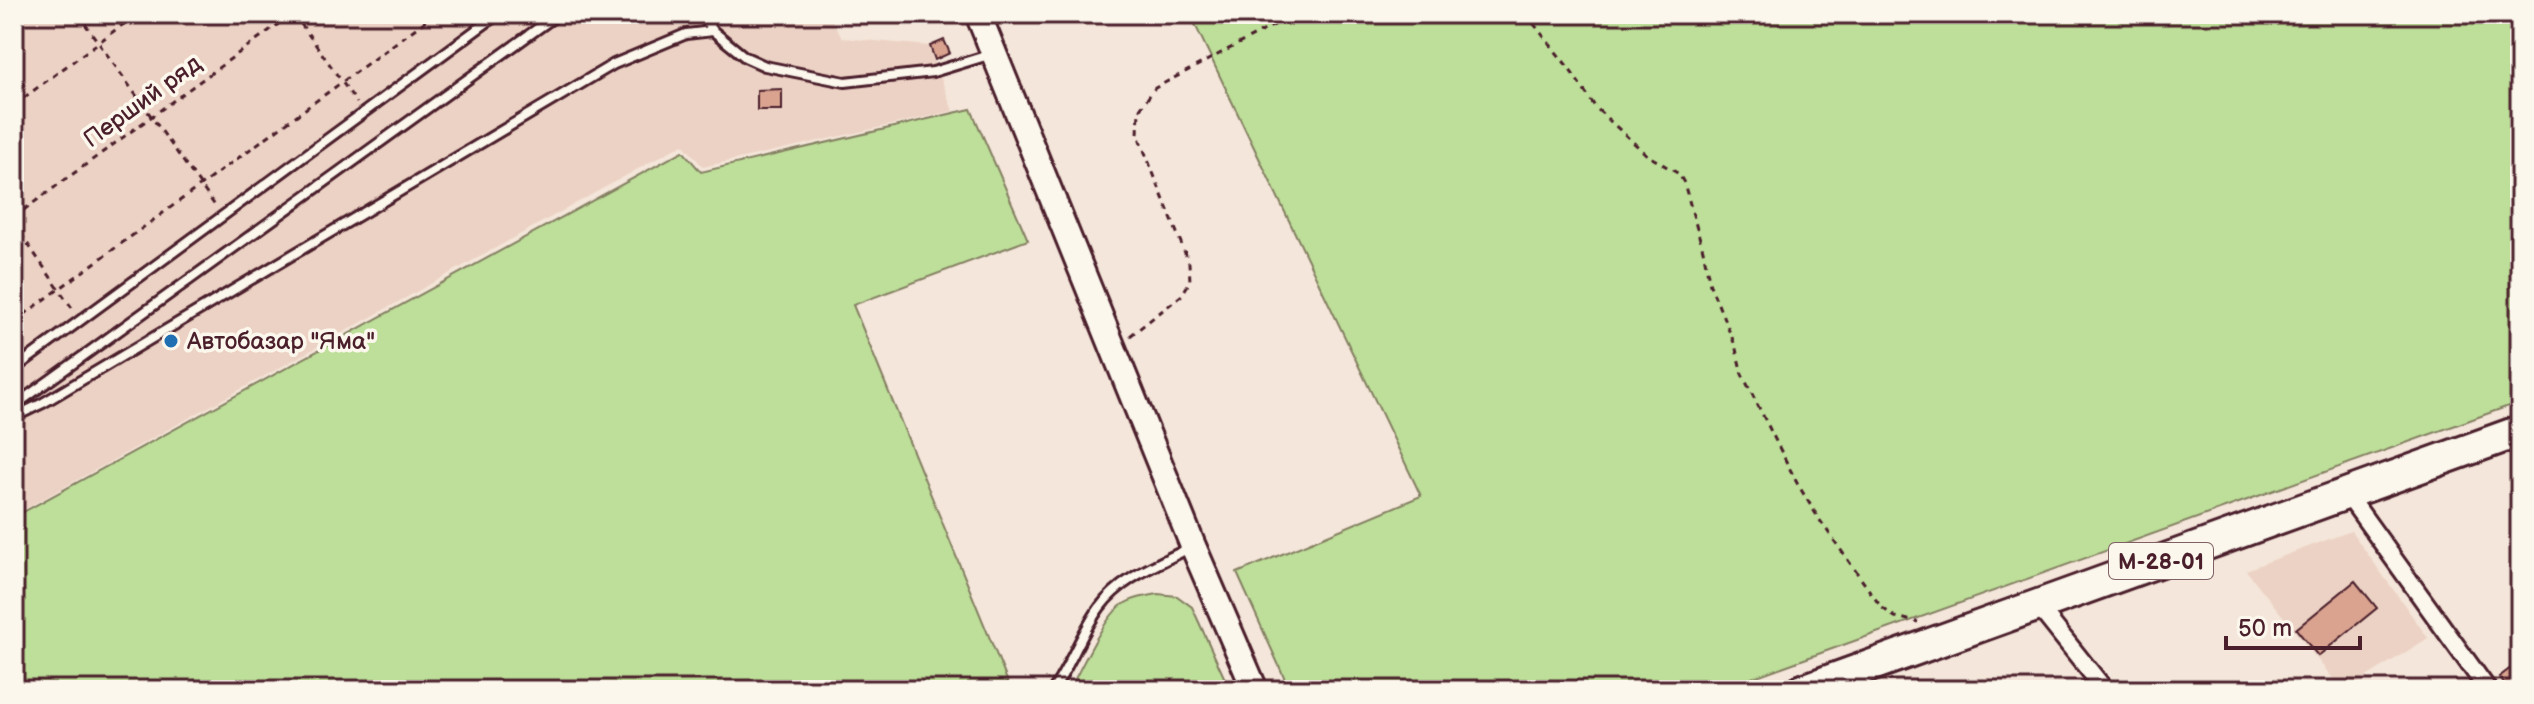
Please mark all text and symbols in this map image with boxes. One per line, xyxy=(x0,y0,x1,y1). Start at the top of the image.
street label: Перший ряд xyxy=(78,49,207,154)
place label: Автобазар "Яма" xyxy=(186,327,375,356)
marker: Автобазар "Яма" xyxy=(162,332,180,350)
road number: М-28-01 xyxy=(2109,543,2213,579)
scale bar xyxy=(2226,600,2360,650)
text: 50 m xyxy=(2238,614,2292,643)

